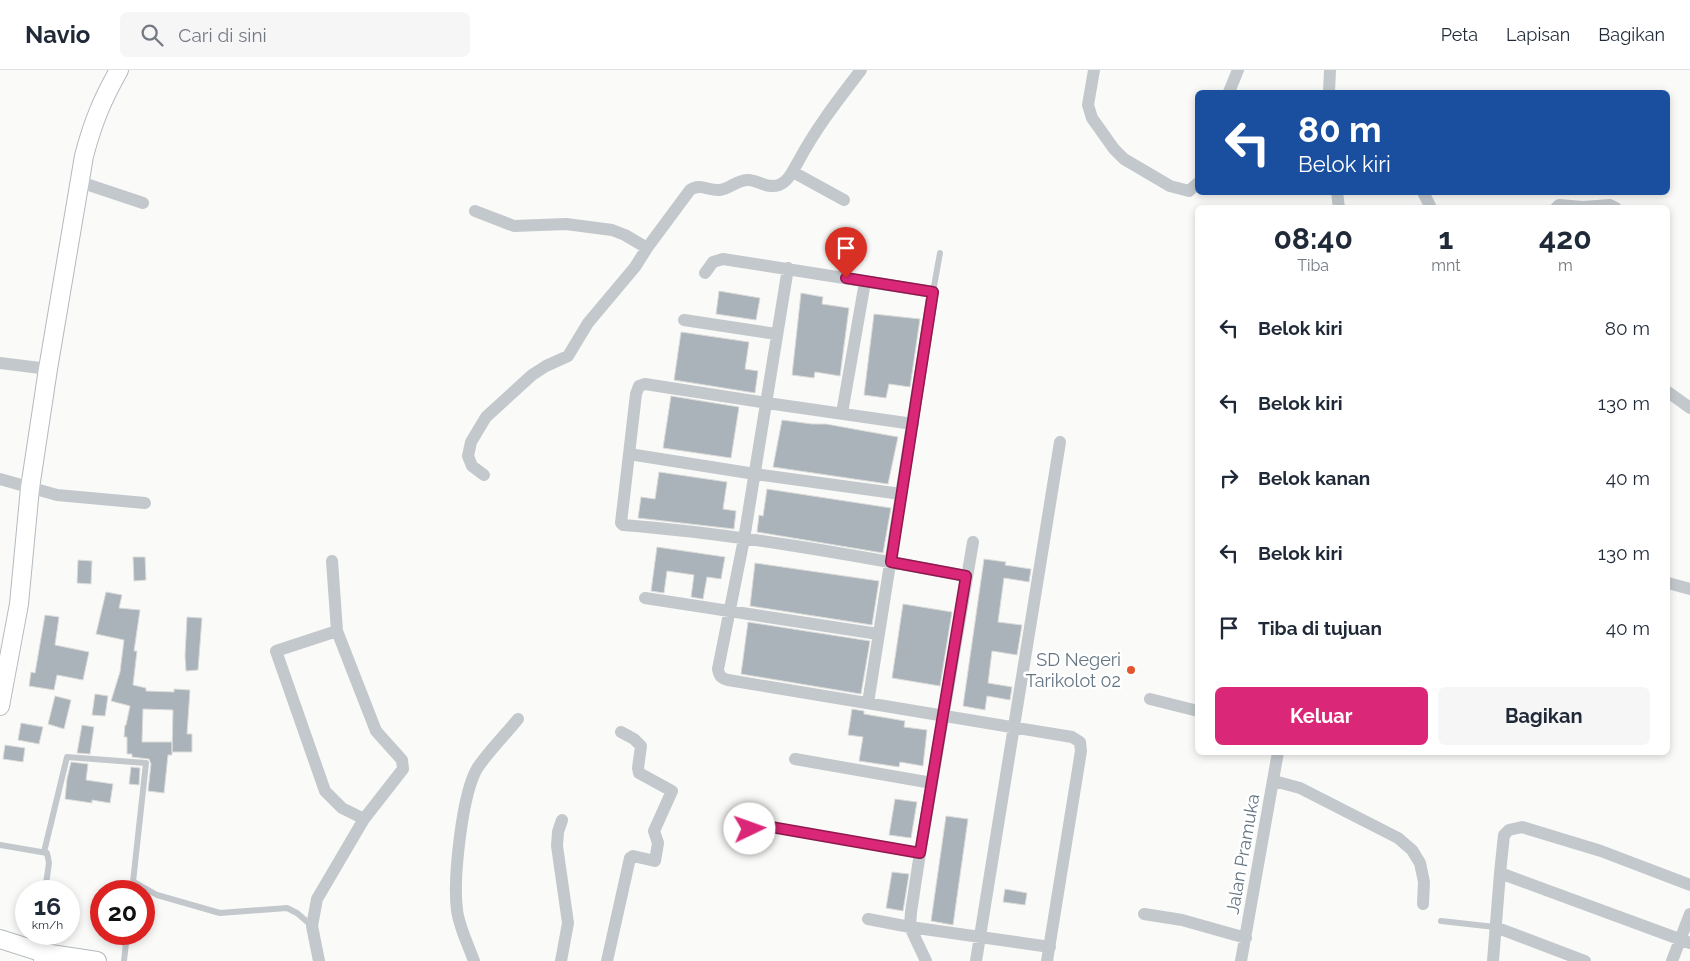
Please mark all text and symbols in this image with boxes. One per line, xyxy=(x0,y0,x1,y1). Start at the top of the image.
search box xyxy=(120,12,470,57)
text: Navio xyxy=(25,20,90,49)
icon: search xyxy=(138,21,166,49)
text: Cari di sini xyxy=(178,24,267,46)
text: Peta xyxy=(1441,24,1478,45)
text: Lapisan xyxy=(1506,24,1570,45)
text: Bagikan xyxy=(1598,24,1665,45)
text: 80 m xyxy=(1298,109,1382,150)
icon: left xyxy=(1215,110,1280,175)
text: Belok kiri xyxy=(1298,151,1391,177)
text: 08:40 xyxy=(1273,221,1353,256)
text: 1 xyxy=(1439,221,1453,256)
text: 420 xyxy=(1539,221,1592,256)
pin xyxy=(825,227,867,278)
icon: arrive xyxy=(832,234,860,262)
text: Tiba xyxy=(1297,256,1329,275)
text: mnt xyxy=(1431,256,1461,275)
text: m xyxy=(1558,256,1573,275)
icon: left xyxy=(1215,314,1243,342)
text: Belok kiri xyxy=(1258,317,1343,339)
text: 80 m xyxy=(1605,317,1650,339)
icon: left xyxy=(1215,389,1243,417)
text: Belok kiri xyxy=(1258,392,1343,414)
text: 130 m xyxy=(1598,392,1650,414)
icon: right xyxy=(1215,464,1243,492)
text: Belok kanan xyxy=(1258,467,1370,489)
text: 40 m xyxy=(1606,467,1650,489)
icon: left xyxy=(1215,539,1243,567)
text: Belok kiri xyxy=(1258,542,1343,564)
text: 130 m xyxy=(1598,542,1650,564)
icon: arrive xyxy=(1215,614,1243,642)
text: Tiba di tujuan xyxy=(1258,617,1382,639)
text: 40 m xyxy=(1606,617,1650,639)
place label: SD Negeri Tarikolot 02 xyxy=(1026,649,1121,691)
marker: SD Negeri Tarikolot 02 xyxy=(1125,664,1137,676)
button: Keluar xyxy=(1215,687,1428,745)
button: Bagikan xyxy=(1438,687,1650,745)
street label: Jalan Pramuka xyxy=(1222,792,1263,916)
position arrow xyxy=(723,802,775,854)
speed limit sign: 20 xyxy=(90,880,155,945)
text: 16 xyxy=(34,891,61,921)
text: km/h xyxy=(32,918,63,932)

